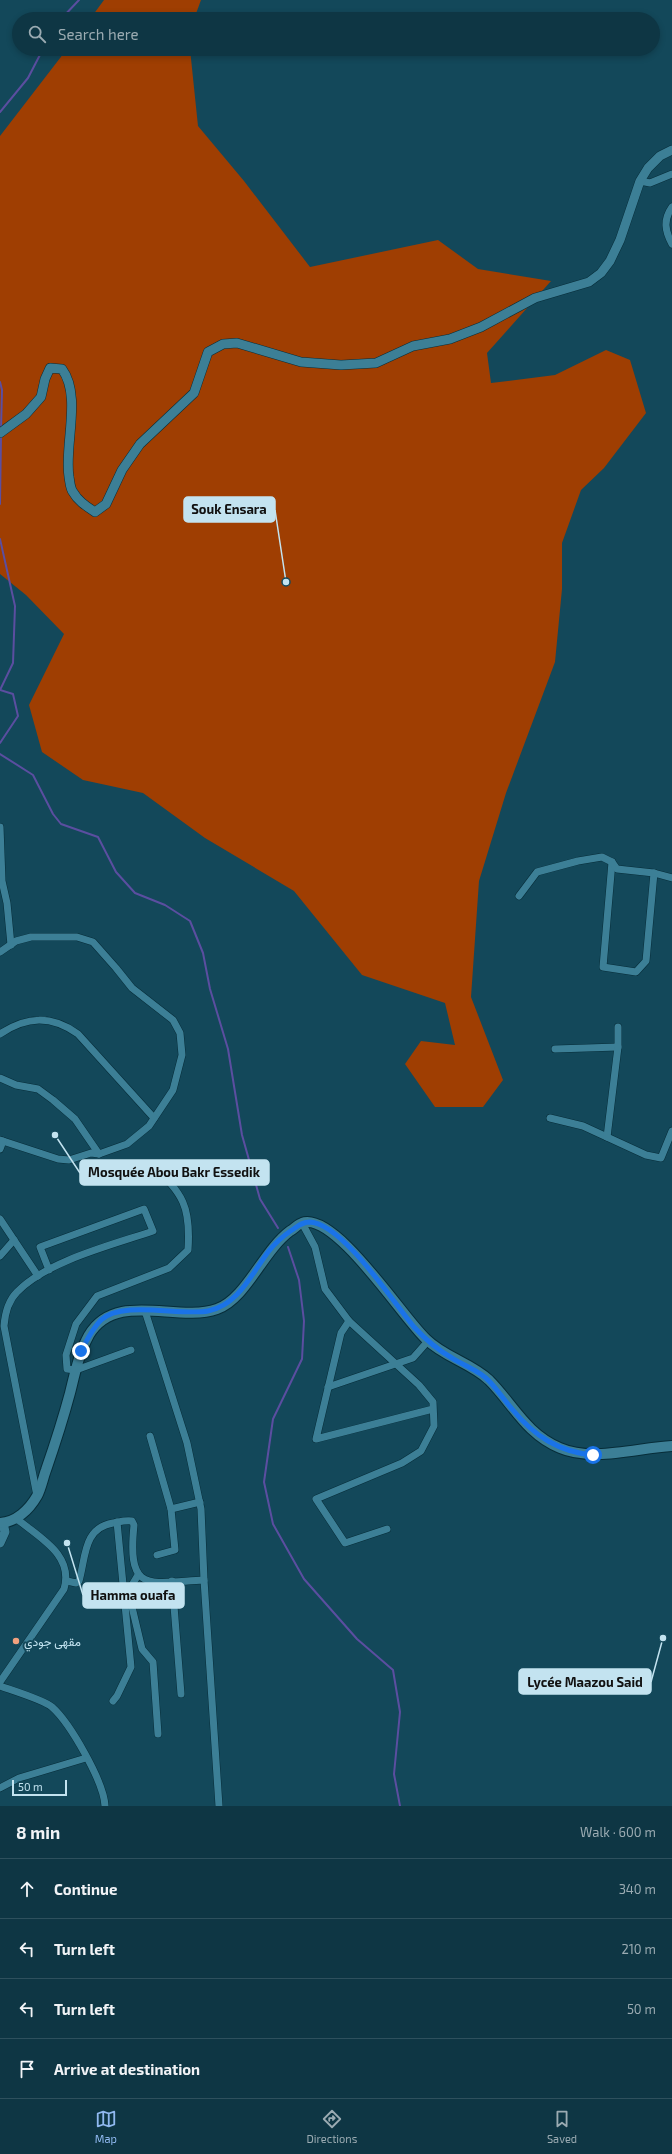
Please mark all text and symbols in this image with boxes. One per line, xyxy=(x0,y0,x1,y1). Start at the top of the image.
search box xyxy=(12,12,660,56)
icon: search xyxy=(26,23,48,45)
text: Search here xyxy=(58,25,139,43)
callout: Souk Ensara xyxy=(184,497,275,522)
text: Souk Ensara xyxy=(191,501,267,517)
callout: Mosquée Abou Bakr Essedik xyxy=(80,1160,269,1185)
text: Mosquée Abou Bakr Essedik xyxy=(88,1164,261,1180)
route end xyxy=(72,1342,90,1360)
route start xyxy=(584,1446,602,1464)
callout: Hamma ouafa xyxy=(83,1583,184,1608)
text: Hamma ouafa xyxy=(91,1587,175,1603)
place label: مقهى جودي xyxy=(24,1634,81,1652)
marker: مقهى جودي xyxy=(11,1636,21,1646)
callout: Lycée Maazou Said xyxy=(519,1669,651,1694)
text: Lycée Maazou Said xyxy=(527,1674,643,1690)
scale bar xyxy=(12,1778,67,1797)
text: 50 m xyxy=(18,1780,43,1793)
text: 8 min xyxy=(16,1822,60,1842)
text: Walk · 600 m xyxy=(580,1824,656,1840)
icon: ahead xyxy=(16,1878,38,1900)
text: Continue xyxy=(54,1880,117,1898)
text: 340 m xyxy=(619,1881,656,1897)
icon: left xyxy=(16,1938,38,1960)
text: Turn left xyxy=(54,1940,115,1958)
text: 210 m xyxy=(621,1941,656,1957)
icon: left xyxy=(16,1998,38,2020)
text: Turn left xyxy=(54,2000,115,2018)
text: 50 m xyxy=(627,2001,656,2017)
icon: arrive xyxy=(16,2058,38,2080)
text: Arrive at destination xyxy=(54,2060,200,2078)
tab: Map xyxy=(95,2108,117,2145)
tab: Directions xyxy=(307,2108,357,2145)
tab: Saved xyxy=(547,2108,577,2145)

